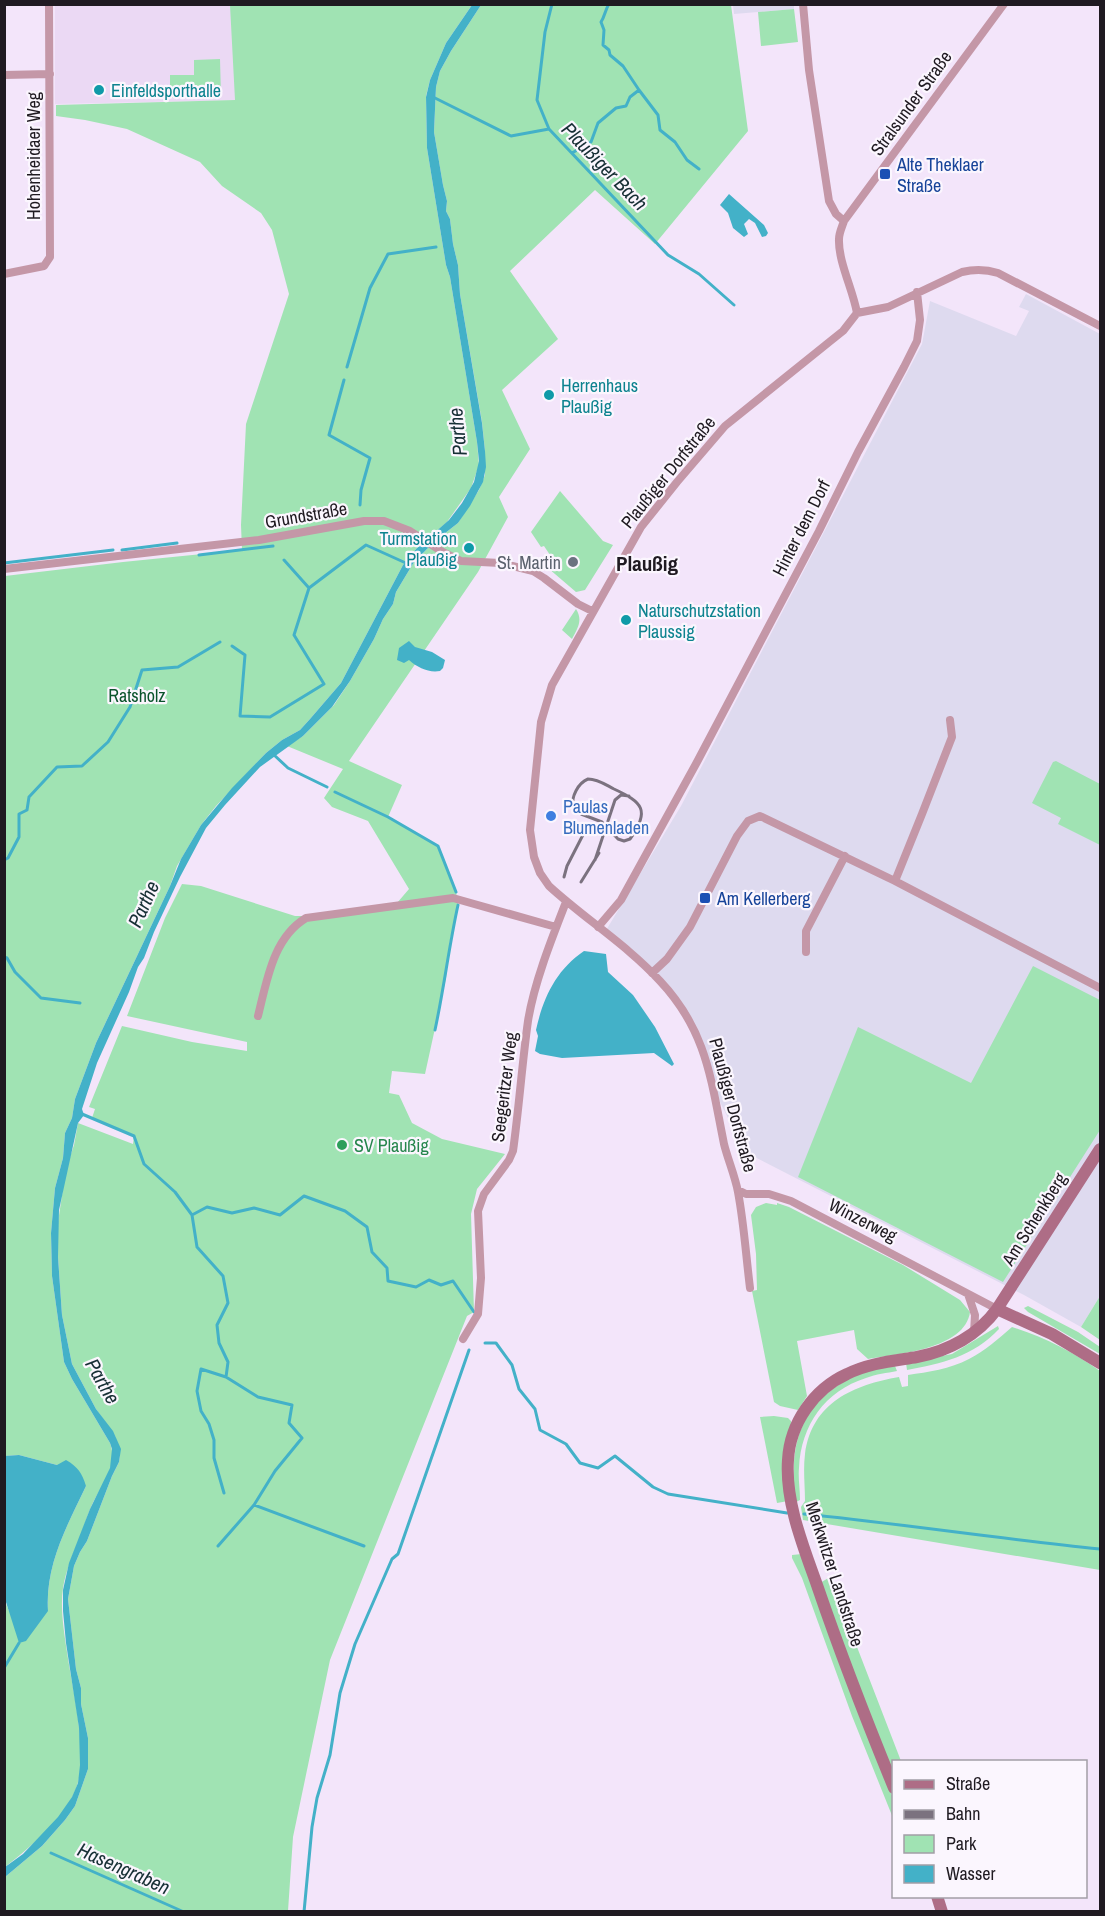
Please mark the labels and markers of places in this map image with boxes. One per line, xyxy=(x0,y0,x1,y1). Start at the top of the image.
place label: Einfeldsporthalle xyxy=(111,78,221,103)
marker: Einfeldsporthalle xyxy=(92,83,106,97)
place label: Alte Theklaer Straße xyxy=(896,152,984,198)
marker: Alte Theklaer Straße xyxy=(878,167,892,181)
place label: Herrenhaus Plaußig xyxy=(561,373,638,419)
marker: Herrenhaus Plaußig xyxy=(542,388,556,402)
place label: Turmstation Plaußig xyxy=(380,526,458,572)
marker: Turmstation Plaußig xyxy=(462,541,476,555)
place label: St. Martin xyxy=(497,550,561,575)
marker: St. Martin xyxy=(566,555,580,569)
place label: Naturschutzstation Plaussig xyxy=(638,598,761,644)
marker: Naturschutzstation Plaussig xyxy=(619,613,633,627)
place label: Paulas Blumenladen xyxy=(563,794,649,840)
marker: Paulas Blumenladen xyxy=(544,809,558,823)
place label: Am Kellerberg xyxy=(716,886,811,911)
marker: Am Kellerberg xyxy=(698,891,712,905)
place label: SV Plaußig xyxy=(354,1133,429,1158)
marker: SV Plaußig xyxy=(335,1138,349,1152)

